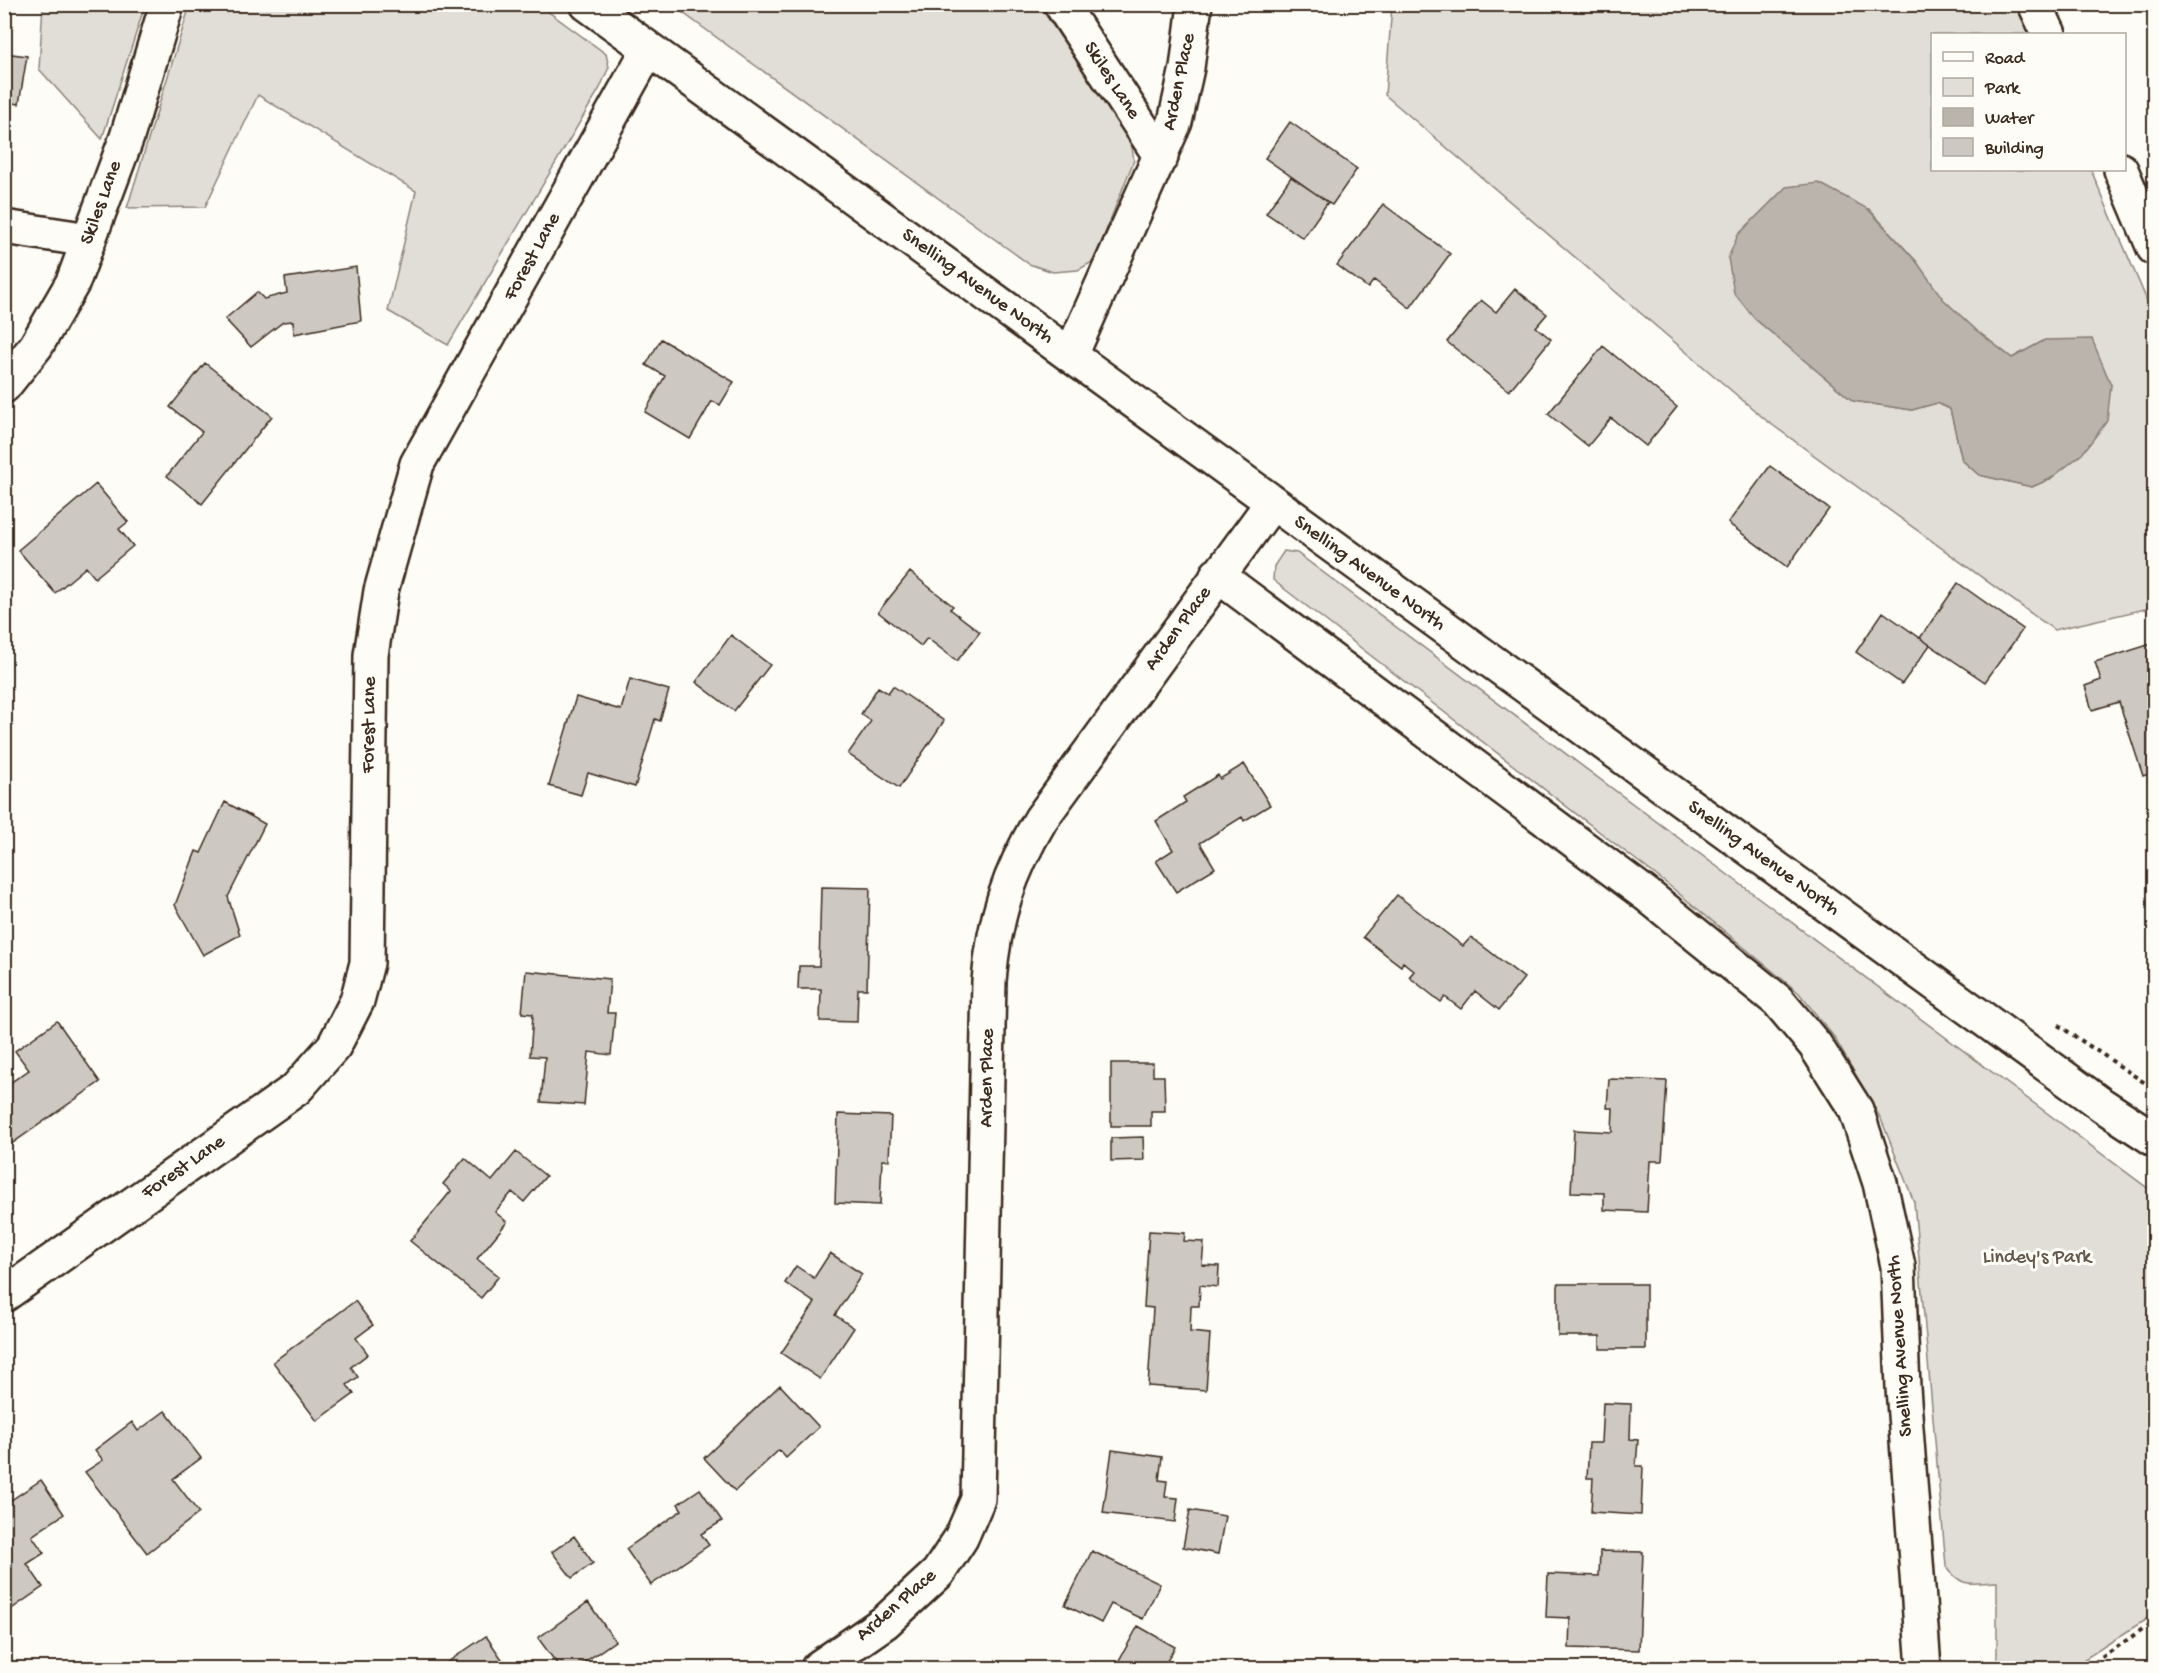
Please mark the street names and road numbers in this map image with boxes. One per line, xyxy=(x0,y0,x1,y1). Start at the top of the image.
street label: Arden Place xyxy=(1158,31,1202,133)
street label: Skiles Lane xyxy=(1077,38,1145,125)
street label: Skiles Lane xyxy=(76,157,128,248)
street label: Forest Lane xyxy=(499,209,567,306)
street label: Snelling Avenue North xyxy=(897,224,1058,350)
street label: Snelling Avenue North xyxy=(1289,511,1450,637)
street label: Arden Place xyxy=(1141,582,1218,676)
street label: Forest Lane xyxy=(358,676,382,774)
street label: Snelling Avenue North xyxy=(1683,796,1844,922)
street label: Arden Place xyxy=(976,1028,1000,1128)
street label: Forest Lane xyxy=(137,1131,231,1206)
street label: Snelling Avenue North xyxy=(1883,1254,1919,1438)
street label: Arden Place xyxy=(852,1564,942,1647)

